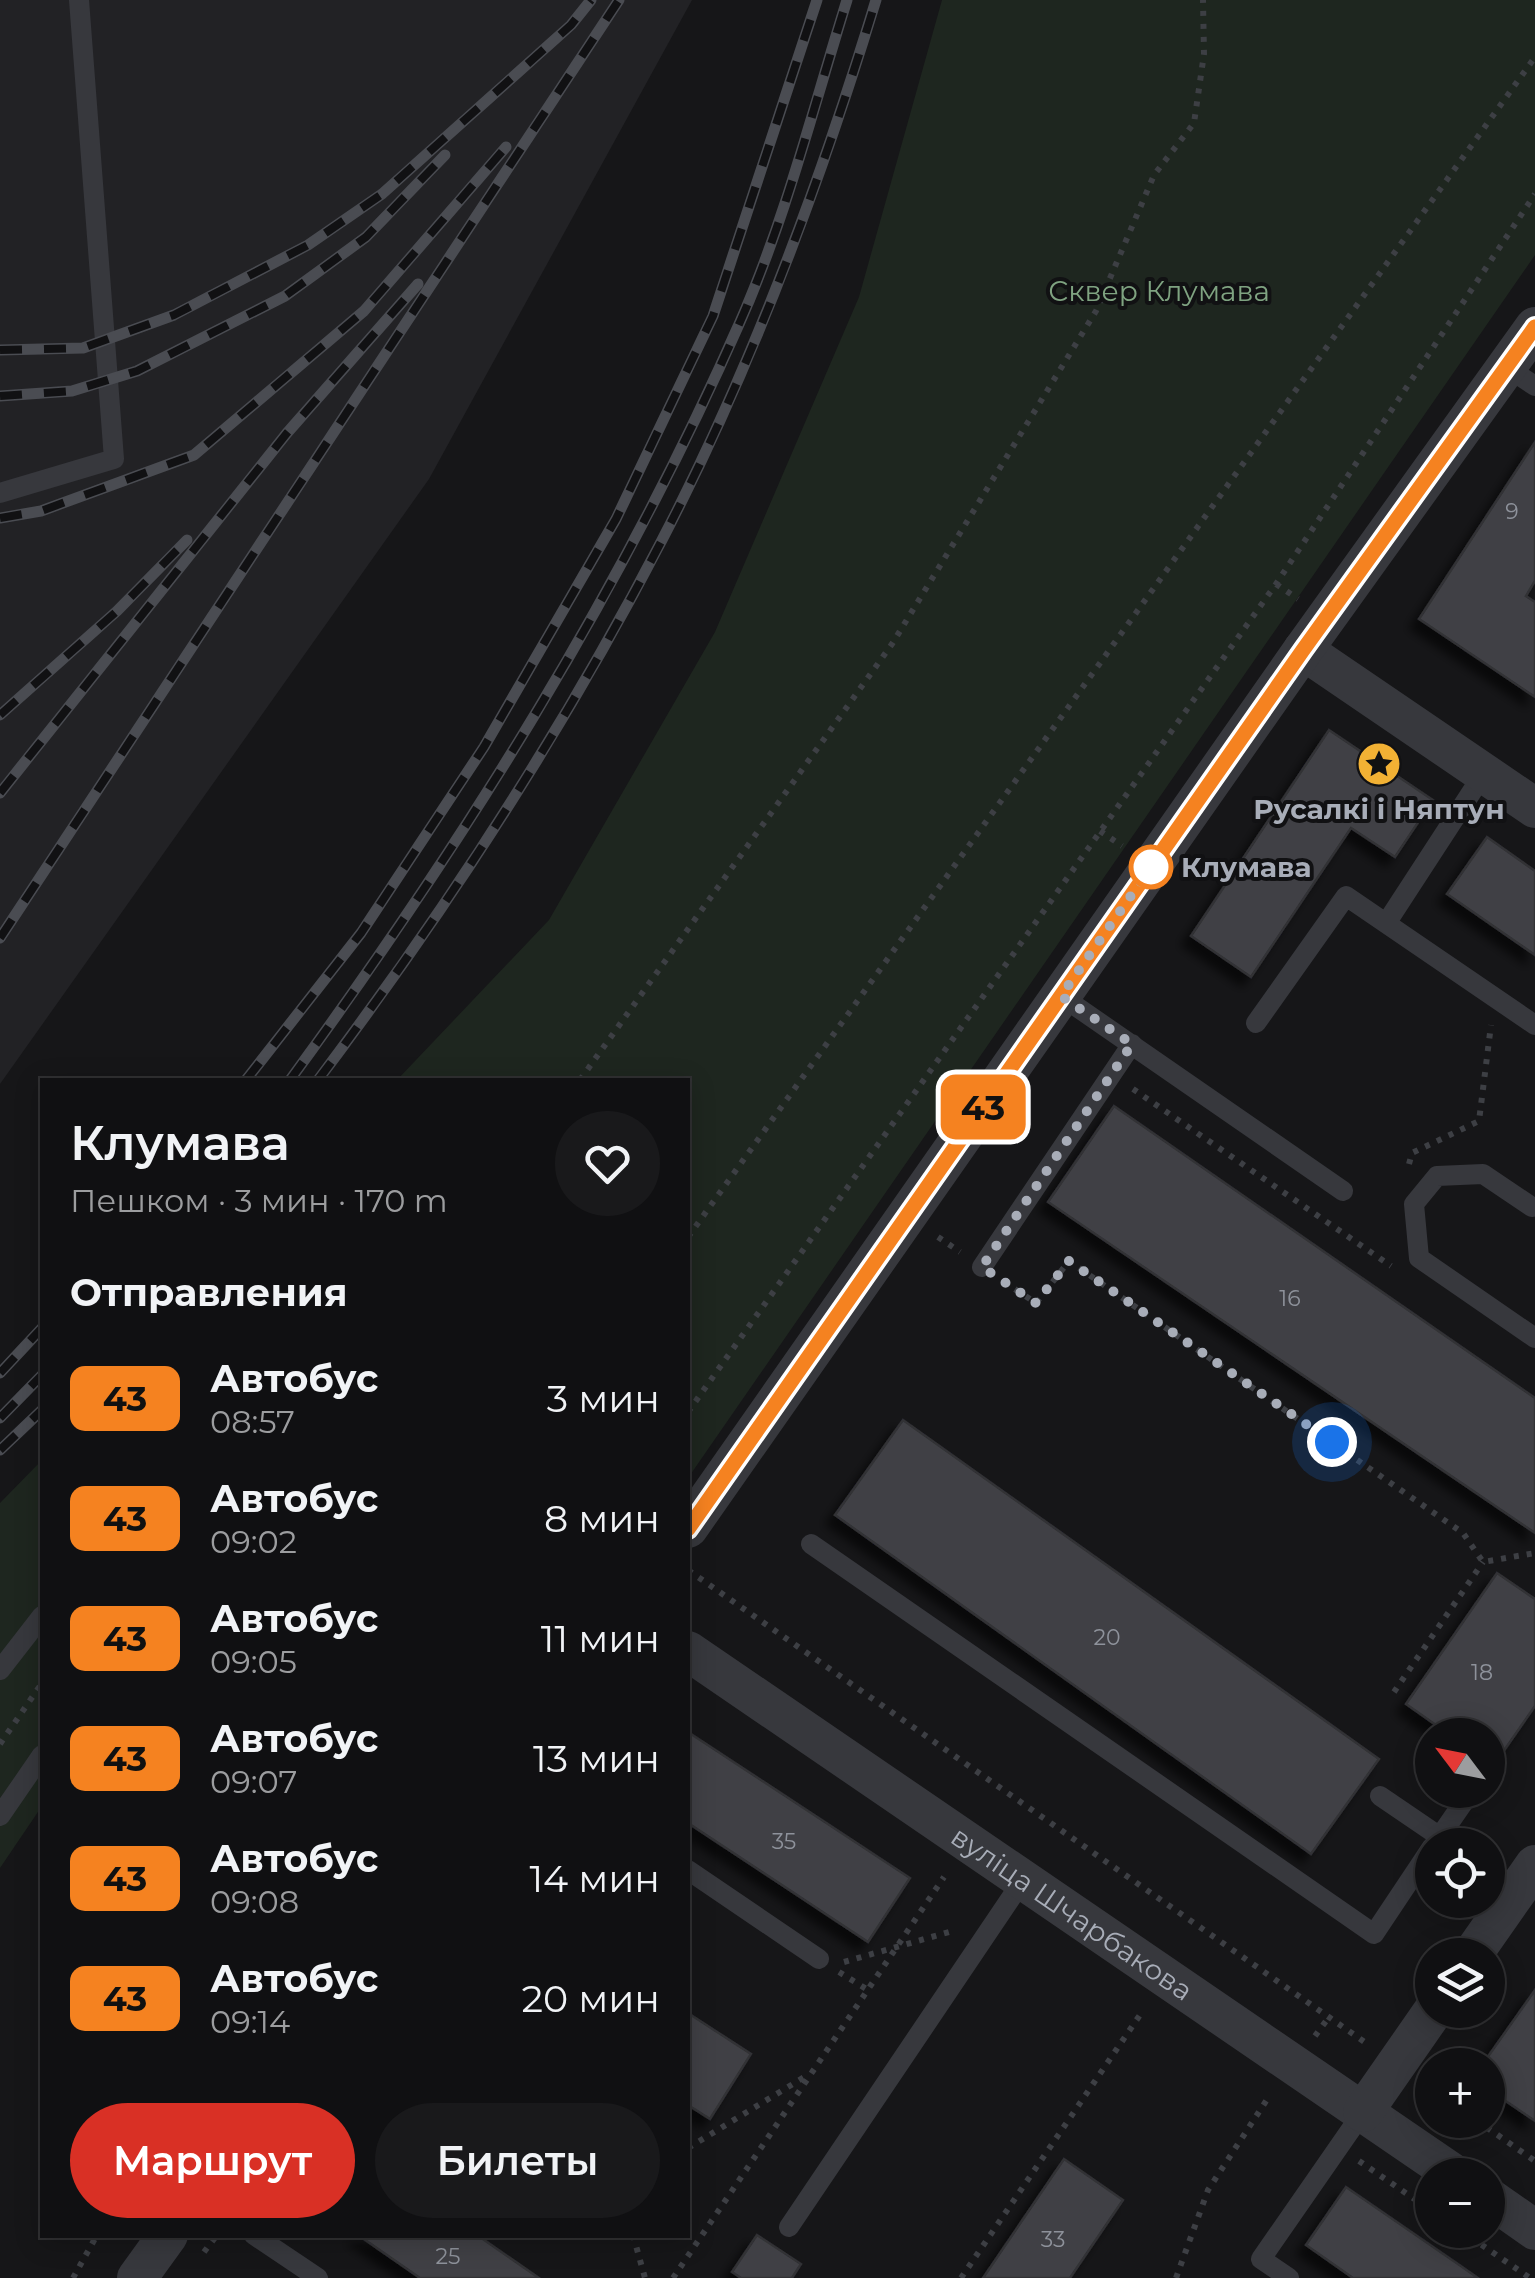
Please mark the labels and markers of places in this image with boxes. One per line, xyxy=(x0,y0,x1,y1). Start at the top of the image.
place icon: Русалкі і Няптун xyxy=(1356,741,1402,787)
place label: Русалкі і Няптун xyxy=(1253,792,1505,826)
marker: Клумава xyxy=(1130,846,1172,888)
place label: Клумава xyxy=(1181,850,1311,884)

